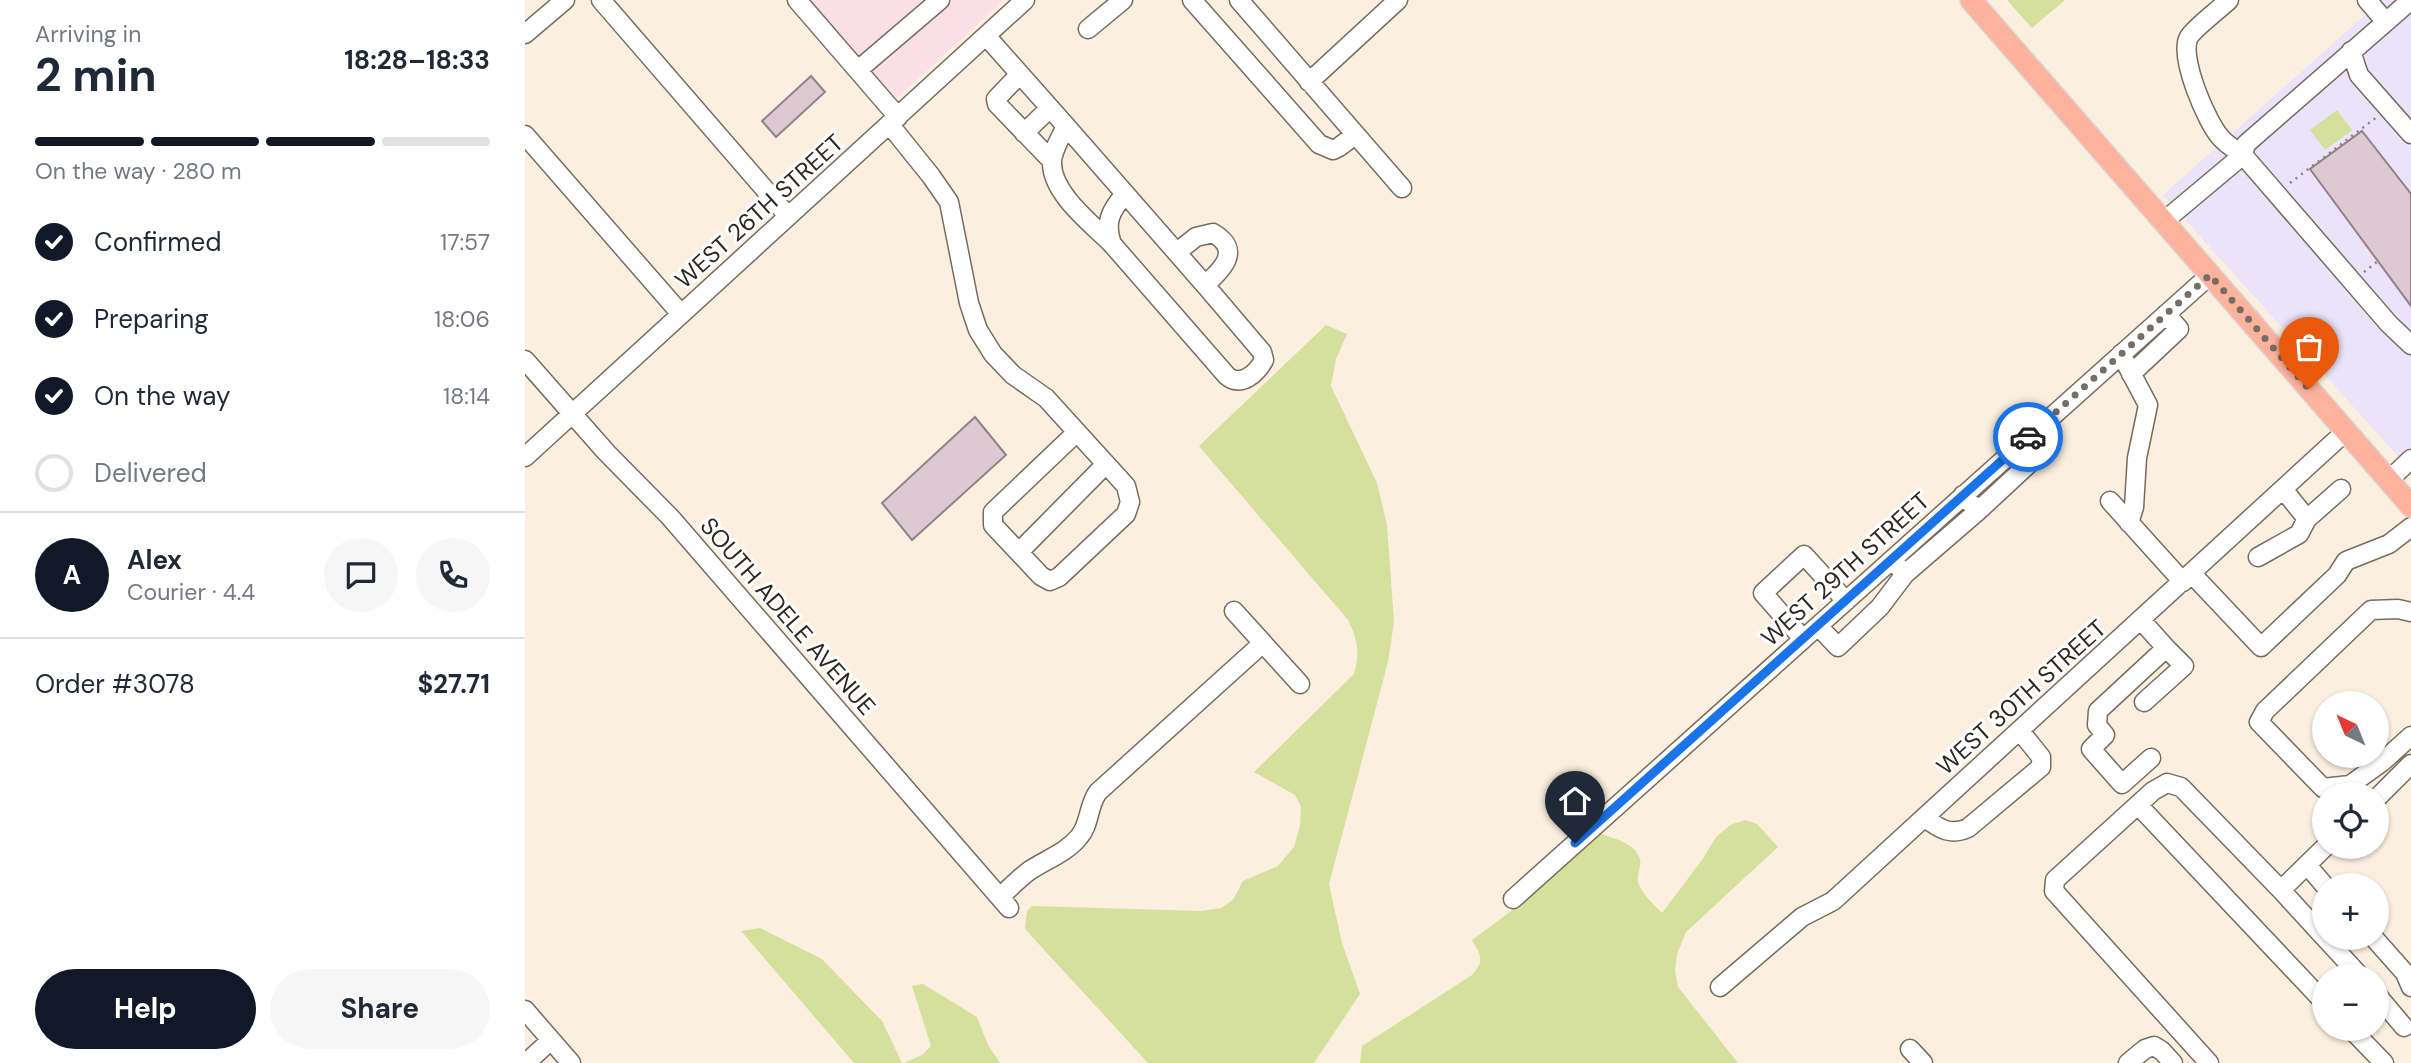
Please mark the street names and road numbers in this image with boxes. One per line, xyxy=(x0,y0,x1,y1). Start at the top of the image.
street label: WEST 26TH STREET xyxy=(668,127,850,295)
street label: WEST 29TH STREET xyxy=(1754,485,1936,653)
street label: SOUTH ADELE AVENUE xyxy=(694,511,882,721)
street label: WEST 30TH STREET xyxy=(1930,613,2112,781)

